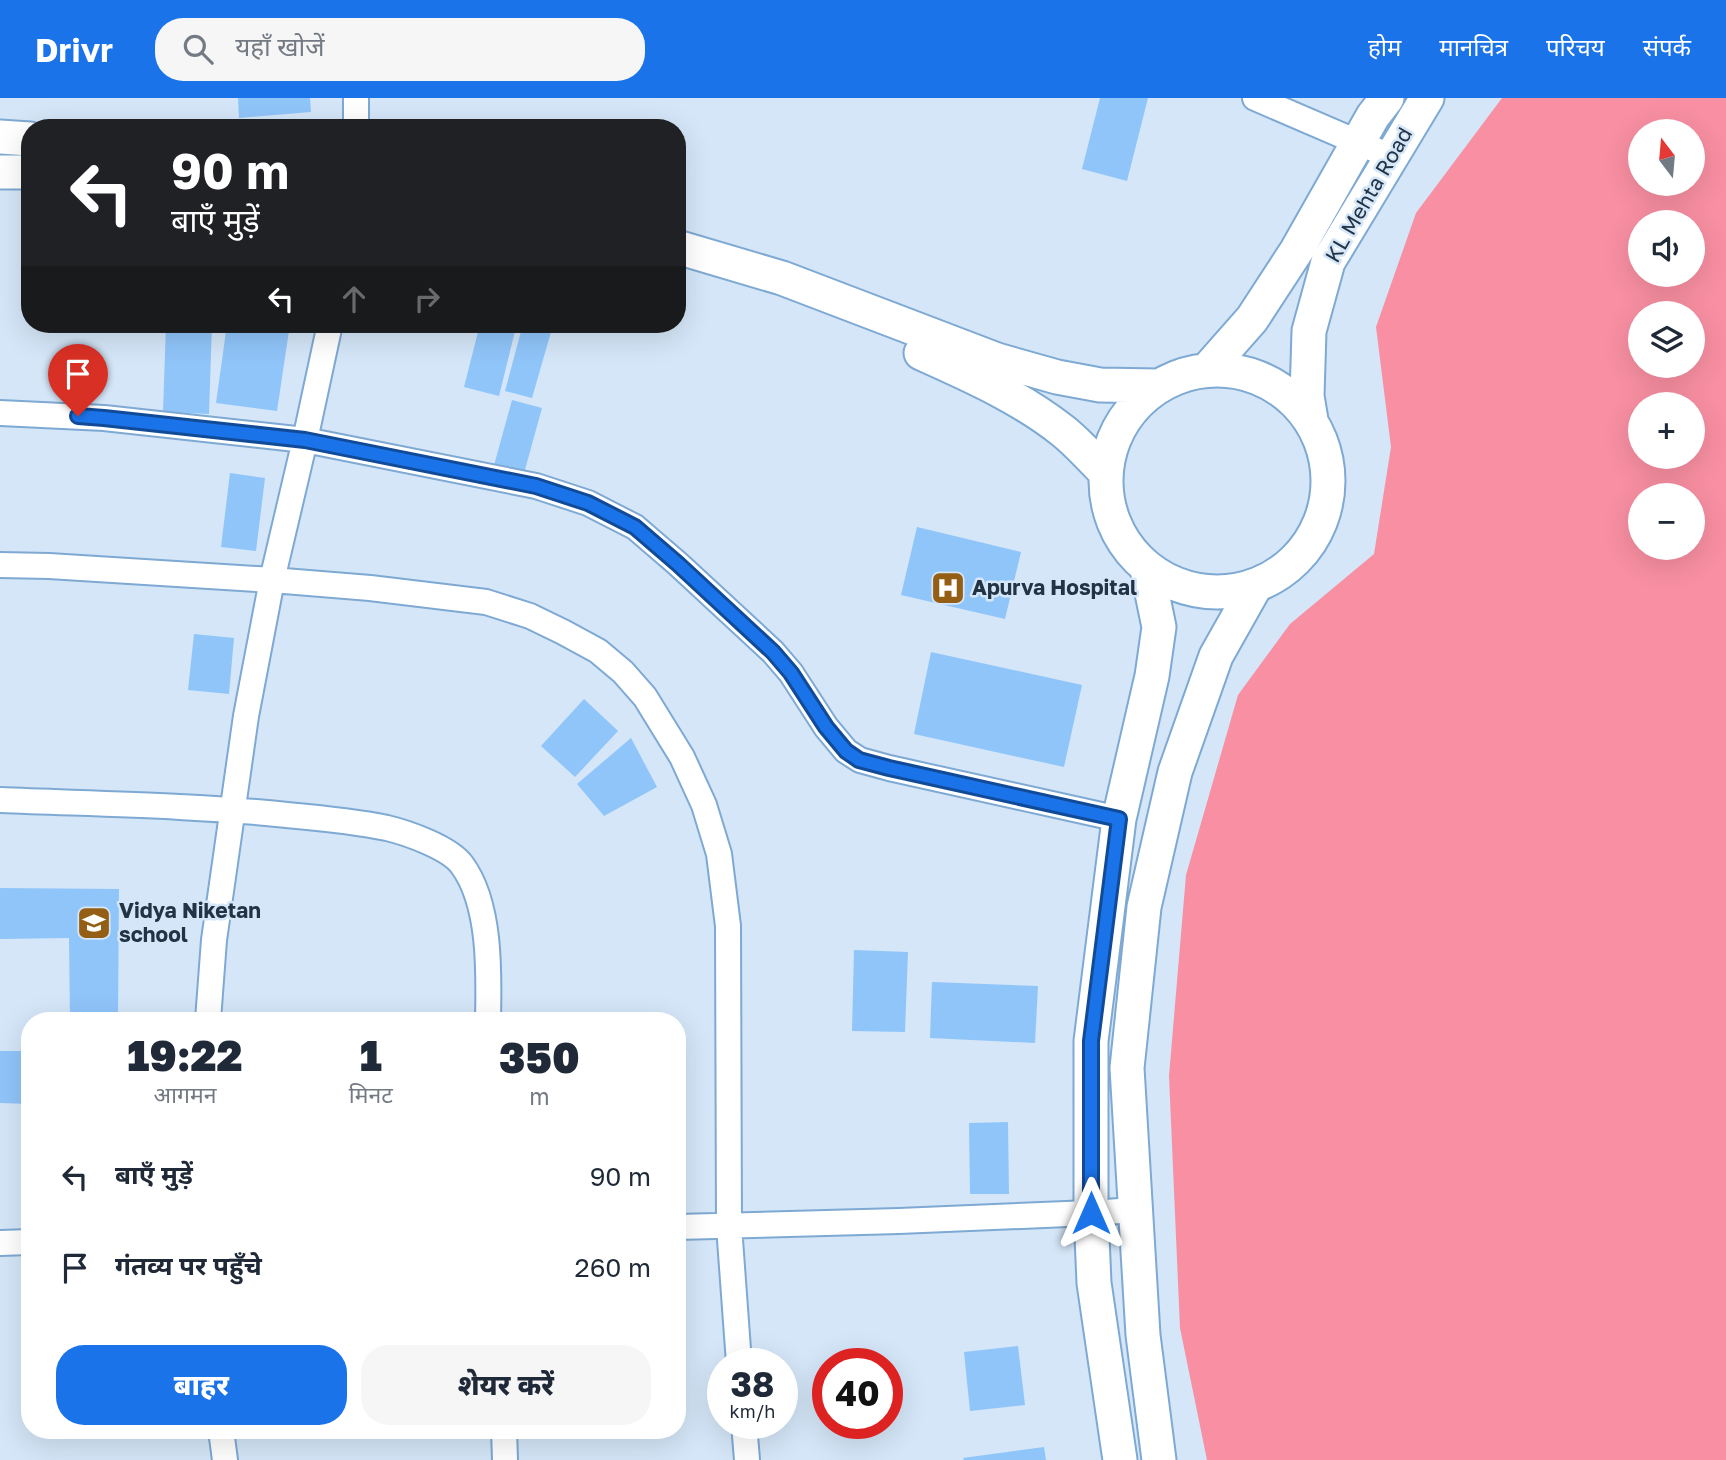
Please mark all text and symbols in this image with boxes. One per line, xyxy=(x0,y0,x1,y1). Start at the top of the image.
search box xyxy=(155,18,645,81)
text: Drivr xyxy=(35,30,113,69)
icon: search xyxy=(179,30,217,68)
text: यहाँ खोजें xyxy=(235,31,325,62)
text: होम xyxy=(1368,32,1401,61)
text: मानचित्र xyxy=(1439,32,1508,61)
text: परिचय xyxy=(1546,32,1605,61)
text: संपर्क xyxy=(1643,32,1691,61)
north arrow xyxy=(1628,119,1704,196)
map controls xyxy=(1628,119,1705,560)
street label: KL Mehta Road xyxy=(1319,122,1417,267)
text: 90 m xyxy=(171,141,289,200)
icon: left xyxy=(56,147,147,238)
text: बाएँ मुड़ें xyxy=(171,201,260,239)
button: sound xyxy=(1628,210,1705,287)
icon: left xyxy=(262,280,300,318)
icon: ahead xyxy=(335,280,373,318)
icon: right xyxy=(408,280,446,318)
button: layers xyxy=(1628,301,1705,378)
pin xyxy=(48,344,108,416)
icon: arrive xyxy=(59,355,97,393)
button: + xyxy=(1628,392,1705,469)
button: − xyxy=(1628,483,1705,560)
hospital icon: Apurva Hospital xyxy=(929,569,967,607)
place label: Apurva Hospital xyxy=(972,574,1137,600)
place label: Vidya Niketan school xyxy=(119,897,261,947)
school or university icon: Vidya Niketan school xyxy=(75,904,113,942)
text: 19:22 xyxy=(127,1030,243,1080)
text: 1 xyxy=(360,1030,382,1080)
text: 350 xyxy=(499,1032,580,1082)
text: आगमन xyxy=(153,1080,216,1108)
text: मिनट xyxy=(349,1080,393,1108)
text: m xyxy=(529,1082,550,1110)
icon: left xyxy=(56,1158,94,1196)
text: बाएँ मुड़ें xyxy=(115,1159,193,1190)
text: 90 m xyxy=(590,1161,651,1192)
position arrow xyxy=(1054,1176,1128,1250)
icon: arrive xyxy=(56,1249,94,1287)
text: गंतव्य पर पहुँचे xyxy=(115,1250,262,1281)
text: 260 m xyxy=(575,1252,651,1283)
button: बाहर xyxy=(56,1345,347,1425)
button: शेयर करें xyxy=(361,1345,651,1425)
speed limit sign: 40 xyxy=(812,1348,903,1439)
text: 38 xyxy=(731,1363,774,1405)
text: km/h xyxy=(730,1400,775,1422)

